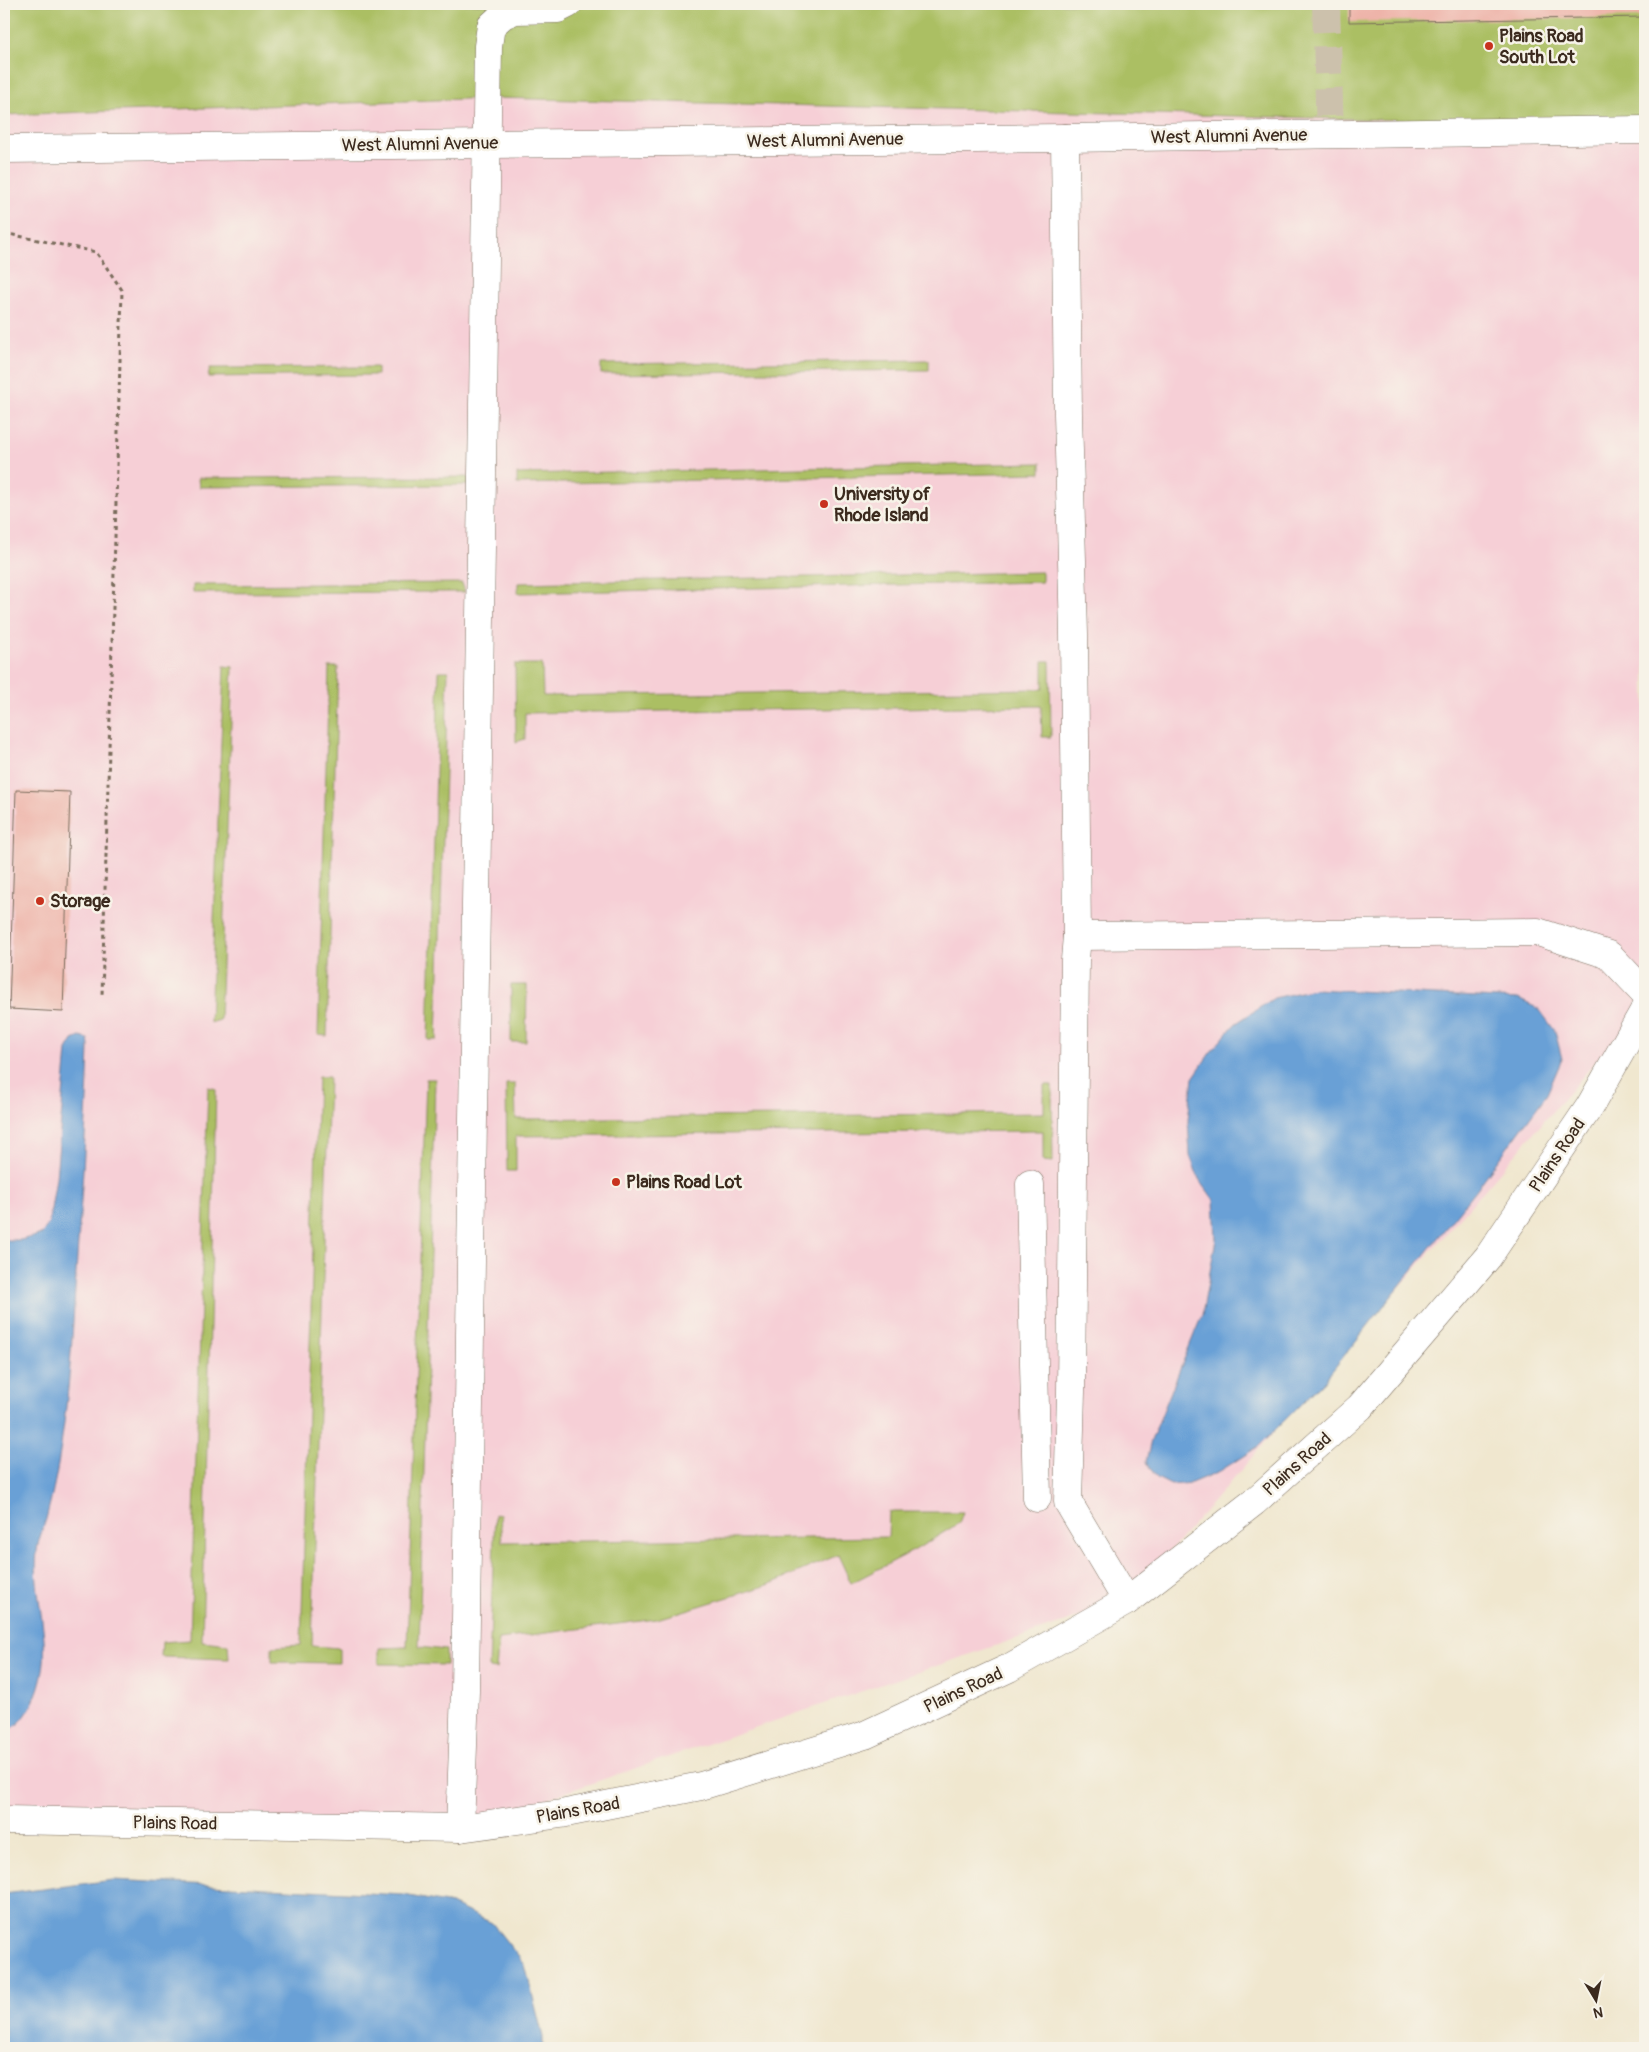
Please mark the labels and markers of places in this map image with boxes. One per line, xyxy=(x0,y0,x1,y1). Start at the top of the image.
place label: Plains Road South Lot xyxy=(1499,25,1584,69)
marker: Plains Road South Lot xyxy=(1483,40,1495,52)
place label: University of Rhode Island xyxy=(834,483,931,527)
marker: University of Rhode Island xyxy=(818,498,830,510)
place label: Storage xyxy=(50,890,111,913)
marker: Storage xyxy=(34,895,46,907)
place label: Plains Road Lot xyxy=(626,1171,742,1194)
marker: Plains Road Lot xyxy=(610,1176,622,1188)

